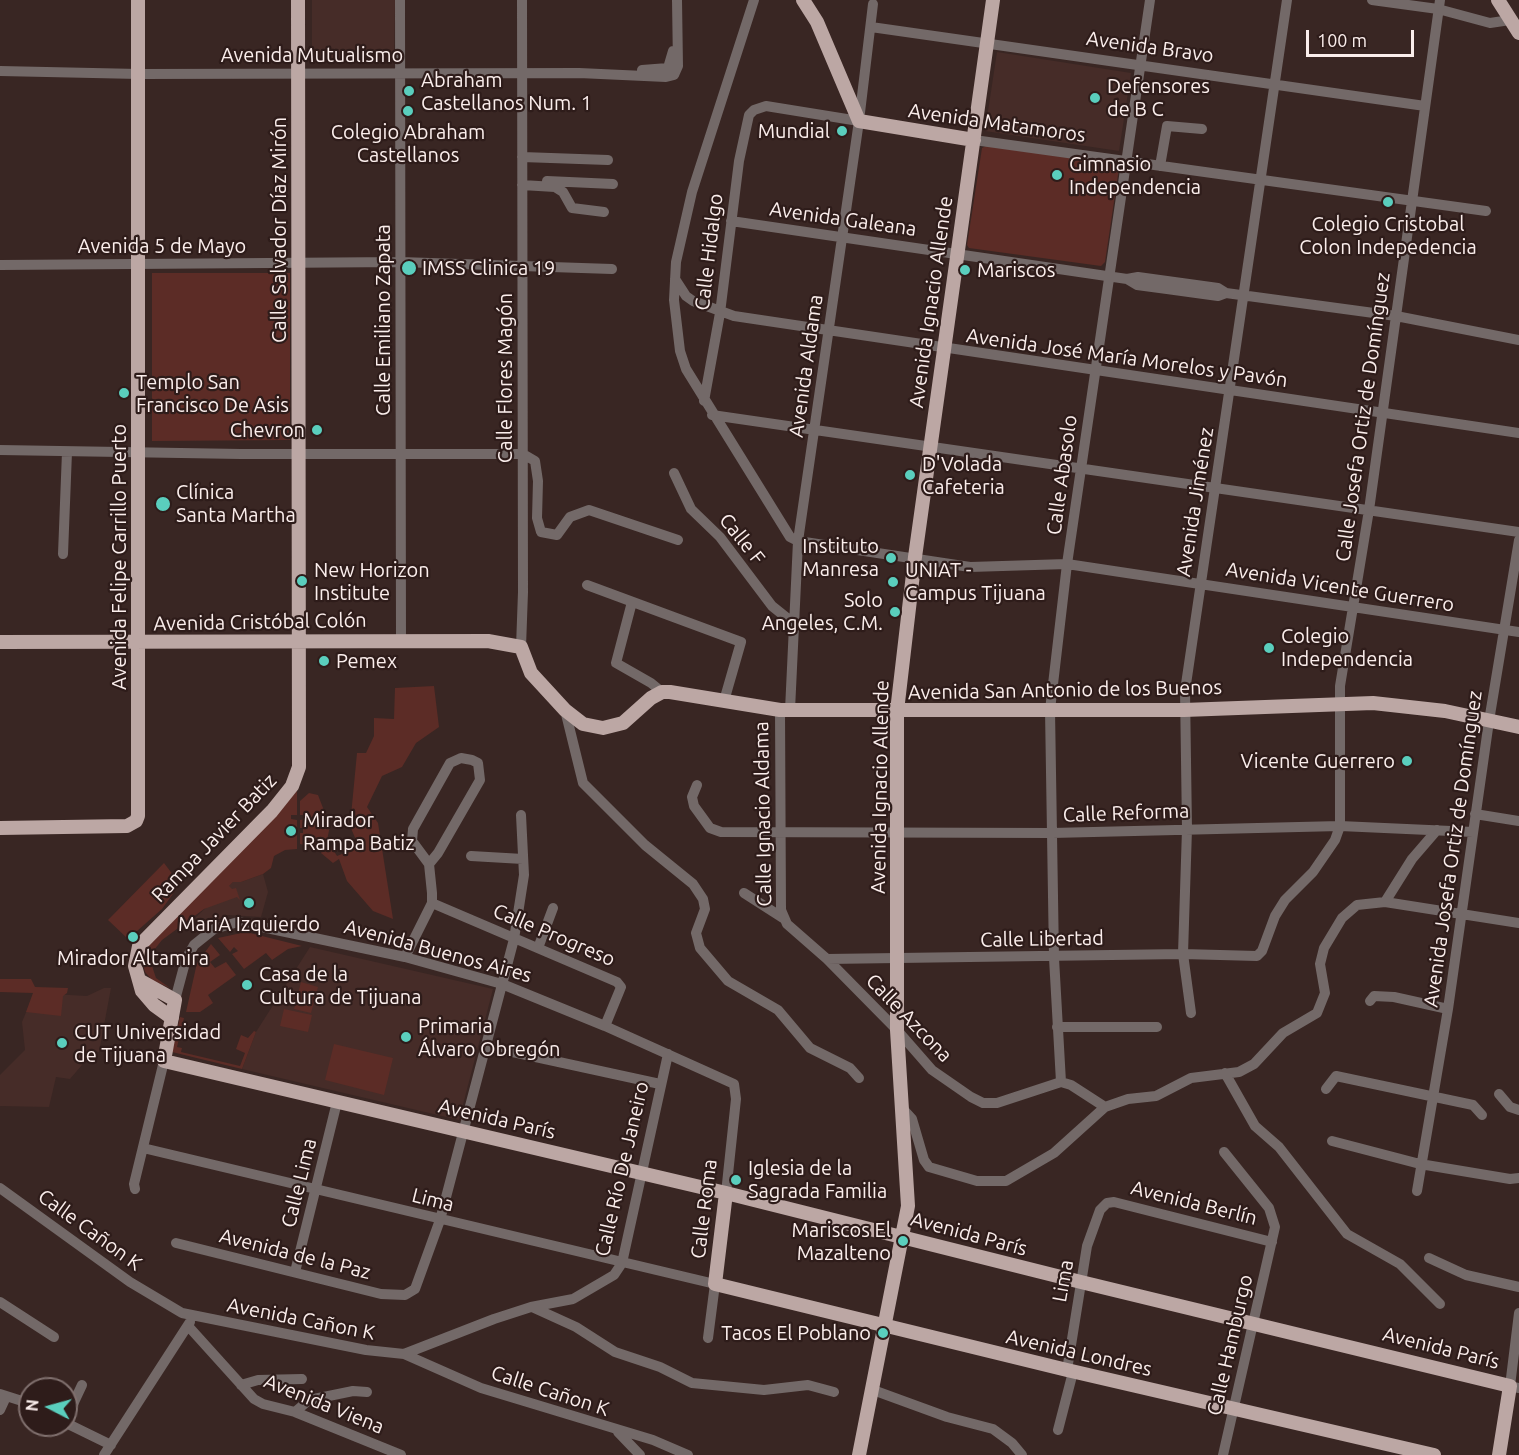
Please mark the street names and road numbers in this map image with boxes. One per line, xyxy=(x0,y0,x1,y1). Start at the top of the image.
street label: Avenida Bravo xyxy=(1085,26,1215,68)
street label: Avenida Mutualismo xyxy=(221,43,403,67)
street label: Avenida Matamoros xyxy=(907,99,1087,147)
street label: Calle Salvador Díaz Mirón xyxy=(267,117,291,343)
street label: Calle Hidalgo xyxy=(690,192,728,312)
street label: Avenida Ignacio Allende xyxy=(904,194,958,410)
street label: Avenida Galeana xyxy=(768,197,918,241)
street label: Calle Emiliano Zapata xyxy=(371,224,395,416)
street label: Avenida 5 de Mayo xyxy=(78,234,246,258)
street label: Calle Josefa Ortiz de Domínguez xyxy=(1331,271,1395,563)
street label: Calle Flores Magón xyxy=(493,293,517,463)
street label: Avenida Aldama xyxy=(784,293,828,439)
street label: Avenida José María Morelos y Pavón xyxy=(965,324,1289,392)
street label: Calle Abasolo xyxy=(1042,413,1082,537)
street label: Avenida Felipe Carrillo Puerto xyxy=(107,424,131,690)
street label: Avenida Jiménez xyxy=(1171,426,1219,578)
street label: Calle F xyxy=(714,508,770,570)
street label: Avenida Vicente Guerrero xyxy=(1224,557,1456,617)
street label: Avenida Cristóbal Colón xyxy=(153,608,367,636)
street label: Avenida San Antonio de los Buenos xyxy=(908,675,1222,705)
street label: Avenida Ignacio Allende xyxy=(866,680,894,894)
street label: Avenida Josefa Ortiz de Domínguez xyxy=(1419,689,1487,1009)
street label: Calle Ignacio Aldama xyxy=(749,721,777,907)
street label: Rampa Javier Batiz xyxy=(147,769,281,907)
street label: Calle Reforma xyxy=(1062,799,1190,827)
street label: Calle Progreso xyxy=(489,898,619,972)
street label: Avenida Buenos Aires xyxy=(342,914,534,988)
street label: Calle Libertad xyxy=(980,926,1104,952)
street label: Calle Azcona xyxy=(861,969,957,1067)
street label: Calle Río De Janeiro xyxy=(590,1079,654,1259)
street label: Avenida París xyxy=(436,1094,558,1144)
street label: Calle Lima xyxy=(276,1136,322,1230)
street label: Calle Roma xyxy=(686,1158,722,1260)
street label: Avenida Berlín xyxy=(1128,1176,1260,1230)
street label: Lima xyxy=(409,1183,457,1217)
street label: Calle Cañon K xyxy=(33,1184,147,1276)
street label: Avenida París xyxy=(908,1207,1030,1261)
street label: Avenida de la Paz xyxy=(217,1224,373,1284)
street label: Lima xyxy=(1047,1258,1079,1304)
street label: Calle Hamburgo xyxy=(1202,1272,1258,1418)
street label: Avenida Cañon K xyxy=(225,1293,377,1345)
street label: Avenida París xyxy=(1380,1322,1502,1374)
street label: Avenida Londres xyxy=(1004,1325,1154,1381)
street label: Calle Cañon K xyxy=(488,1361,612,1421)
street label: Avenida Viena xyxy=(260,1369,388,1439)

